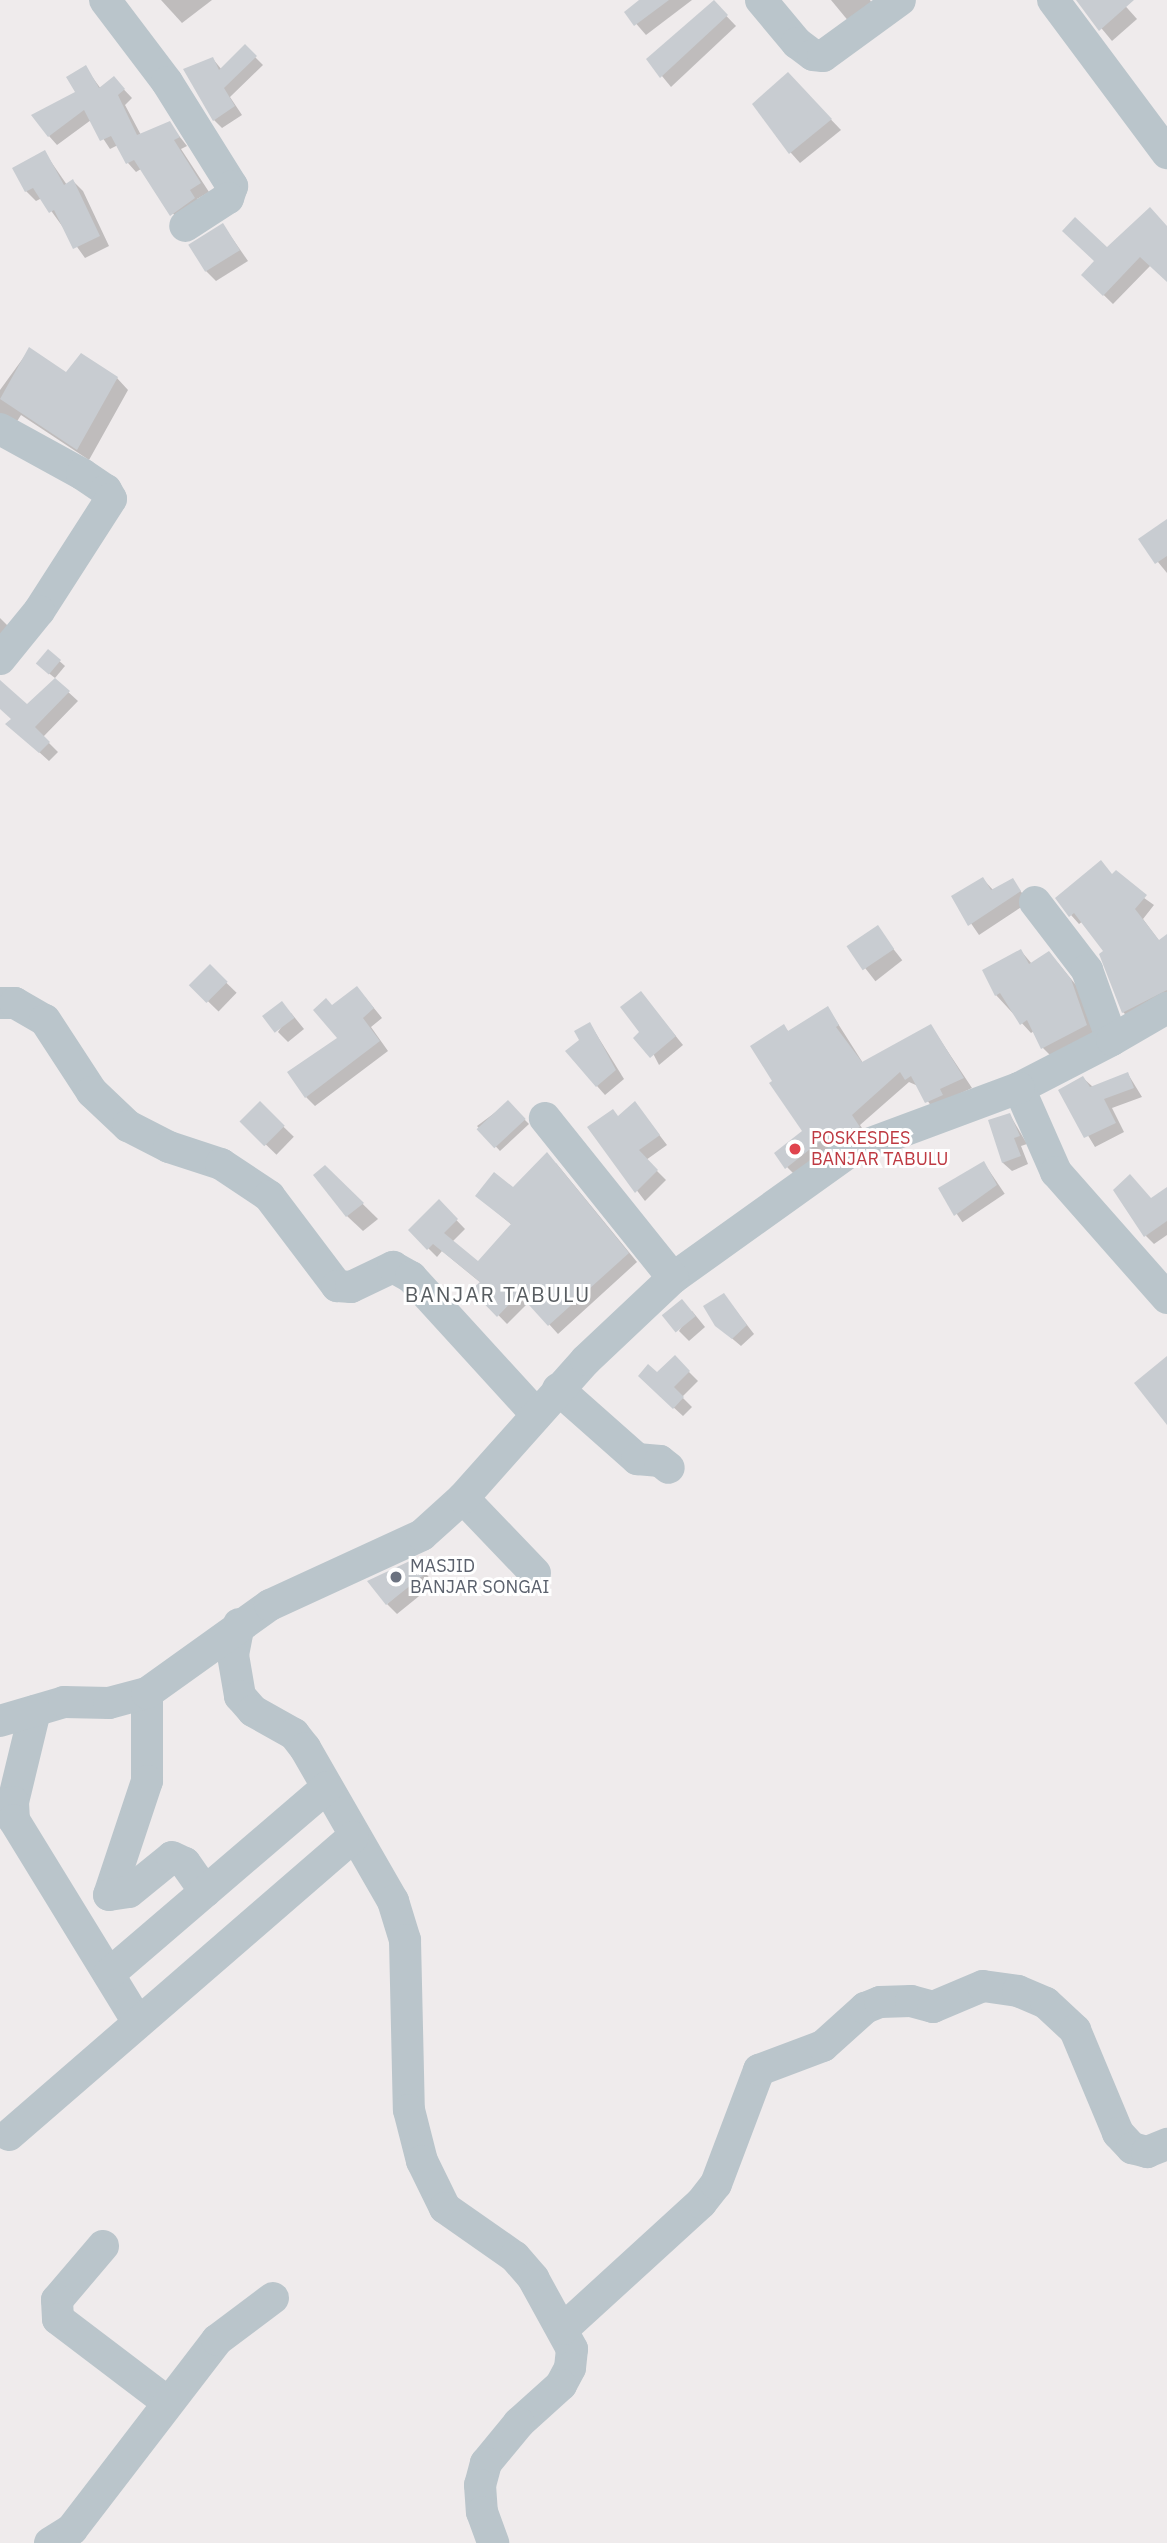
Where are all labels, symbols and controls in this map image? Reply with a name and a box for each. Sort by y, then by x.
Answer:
place label: POSKESDES BANJAR TABULU [811,1128,949,1170]
marker: POSKESDES BANJAR TABULU [785,1139,805,1159]
district label: BANJAR TABULU [406,1281,590,1307]
place label: MASJID BANJAR SONGAI [410,1556,549,1598]
marker: MASJID BANJAR SONGAI [388,1569,404,1585]

